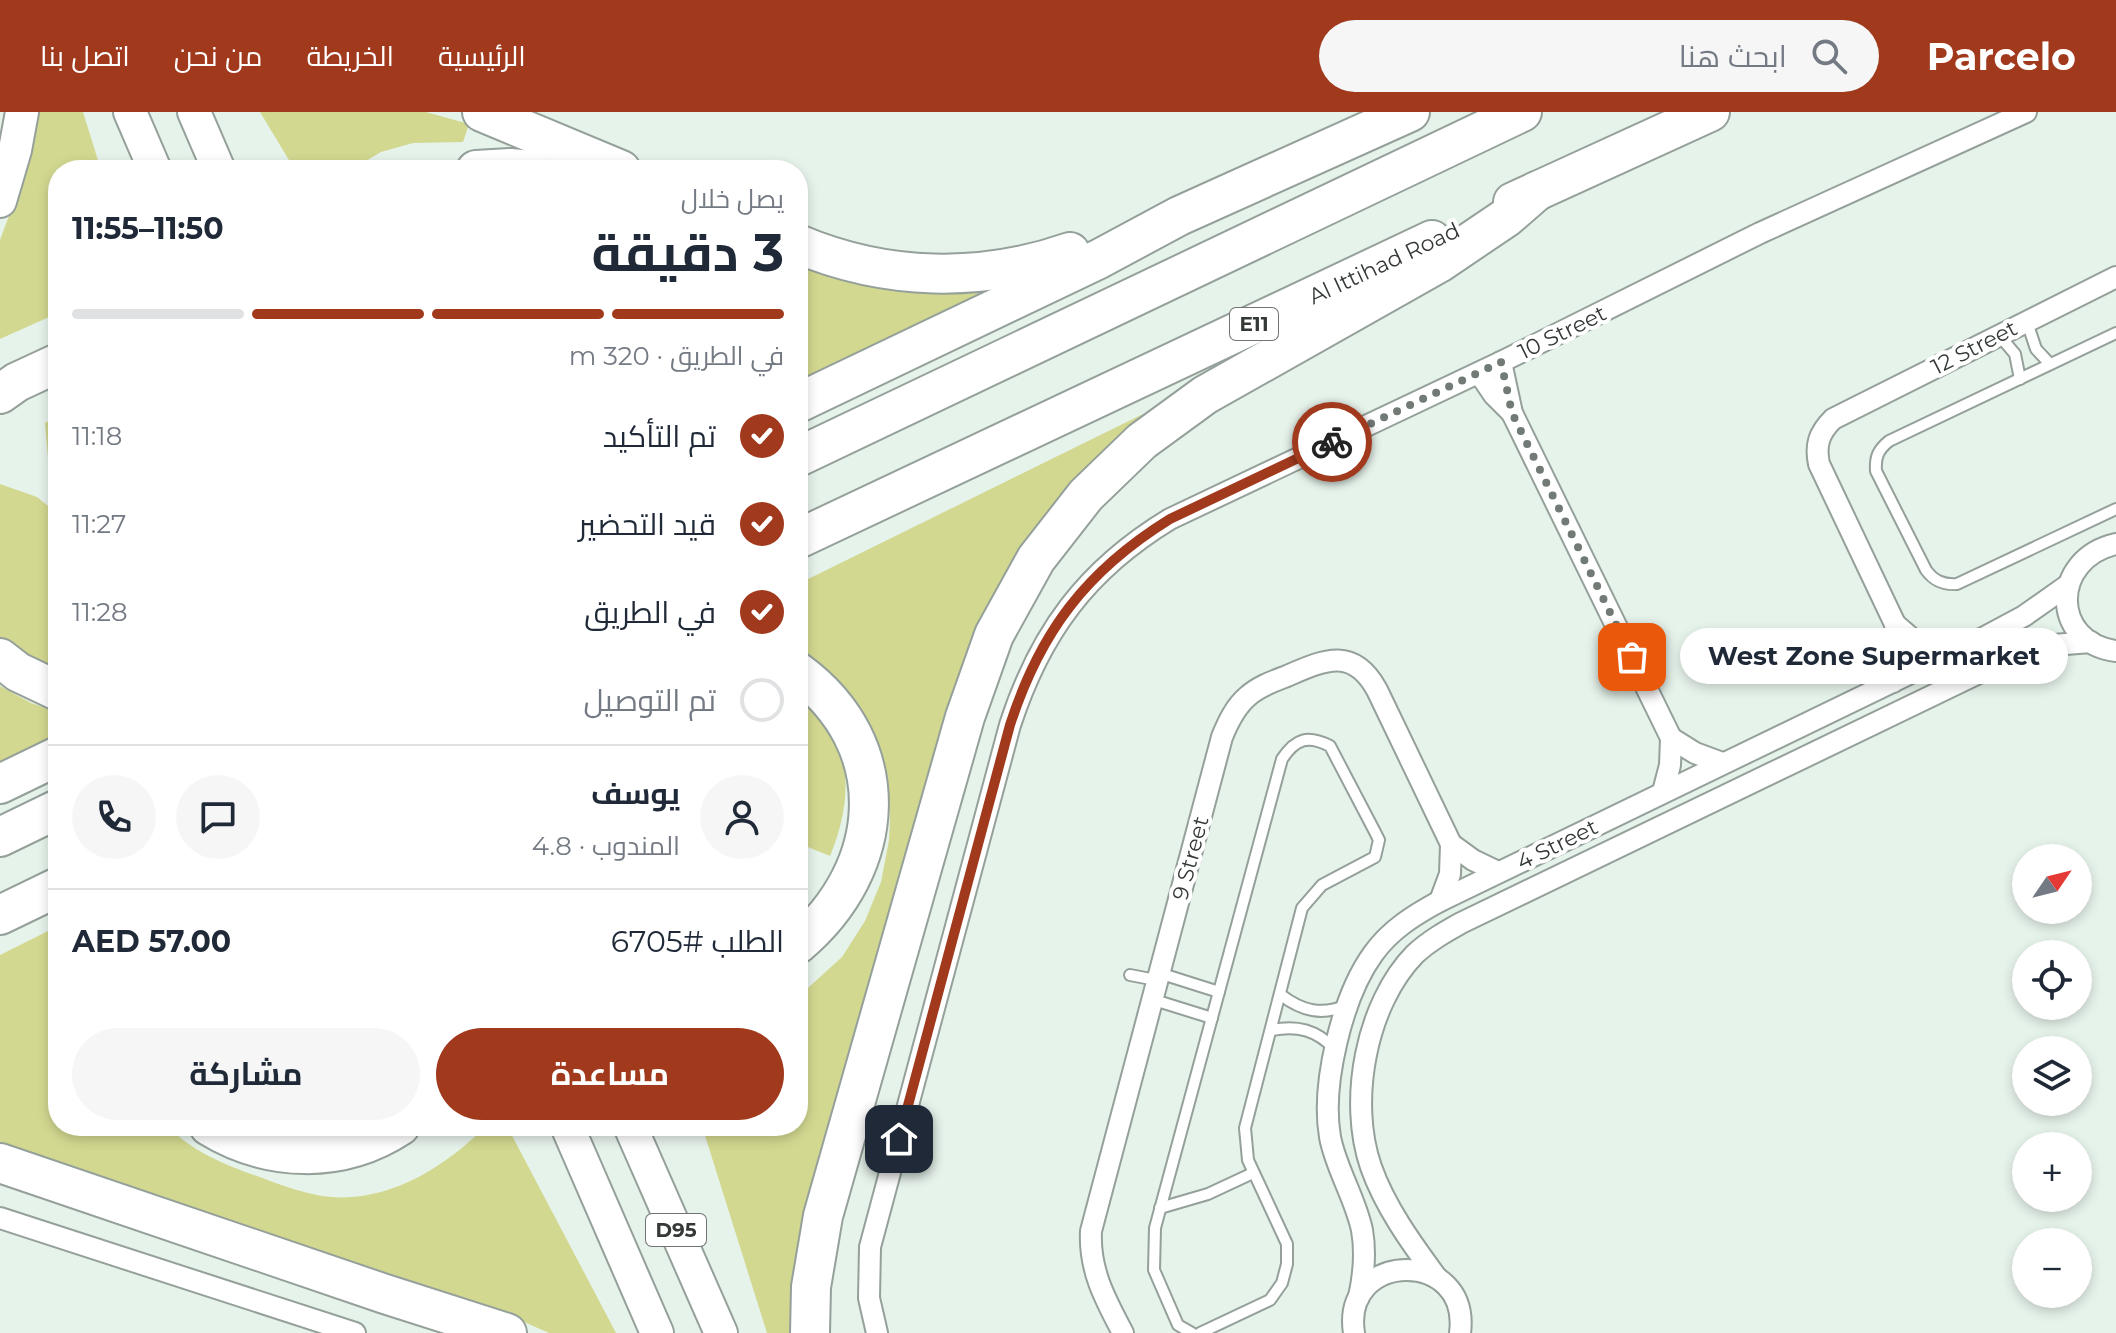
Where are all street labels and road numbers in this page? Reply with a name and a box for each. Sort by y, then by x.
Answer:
street label: Al Ittihad Road [1304,217,1464,310]
street label: 10 Street [1514,300,1611,365]
road number: E11 [1230,308,1278,340]
street label: 12 Street [1927,314,2022,381]
street label: 9 Street [1166,813,1215,903]
street label: 4 Street [1512,813,1602,876]
road number: D95 [646,1214,706,1246]

